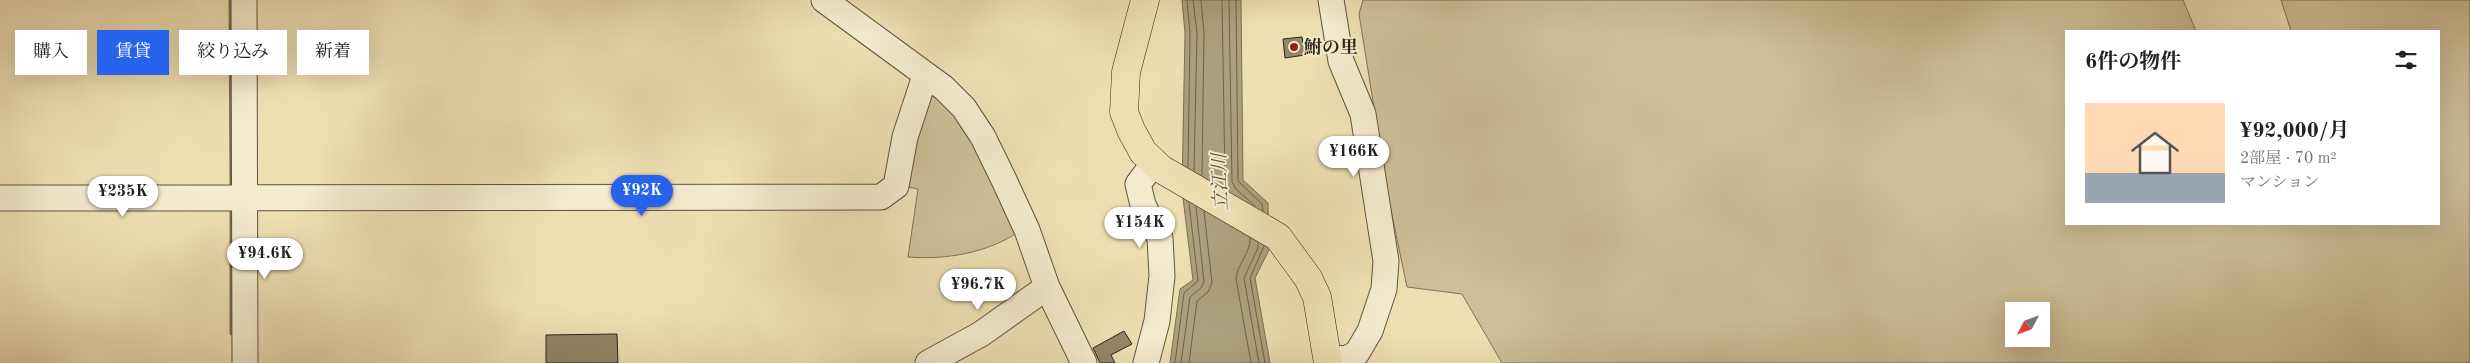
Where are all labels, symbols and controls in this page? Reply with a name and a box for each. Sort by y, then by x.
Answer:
chip: 購入 [15,30,87,75]
chip: 賃貸 [97,30,169,75]
chip: 絞り込み [179,30,287,75]
chip: 新着 [297,30,369,75]
place label: 鮒の里 [1304,37,1358,57]
marker: 鮒の里 [1288,41,1300,53]
icon: filters [2392,46,2420,74]
text: 6件の物件 [2085,52,2181,73]
text: ¥92,000/月 [2240,121,2349,142]
icon: home [2125,123,2185,183]
pin: ¥166K [1319,136,1389,178]
text: ¥166K [1329,144,1379,160]
water label: 立江川 [1209,151,1232,211]
text: 2部屋 · 70 m² [2240,151,2337,167]
pin: ¥92K [612,174,672,217]
text: マンション [2240,175,2319,191]
pin: ¥235K [88,176,158,218]
text: ¥92K [622,183,662,199]
text: ¥235K [98,184,148,200]
pin: ¥154K [1105,206,1175,249]
text: ¥154K [1115,215,1165,231]
pin: ¥94.6K [224,238,306,280]
text: ¥94.6K [238,246,292,262]
pin: ¥96.7K [937,268,1019,311]
text: ¥96.7K [951,277,1005,293]
north arrow [2005,302,2050,348]
map controls [2005,302,2050,347]

